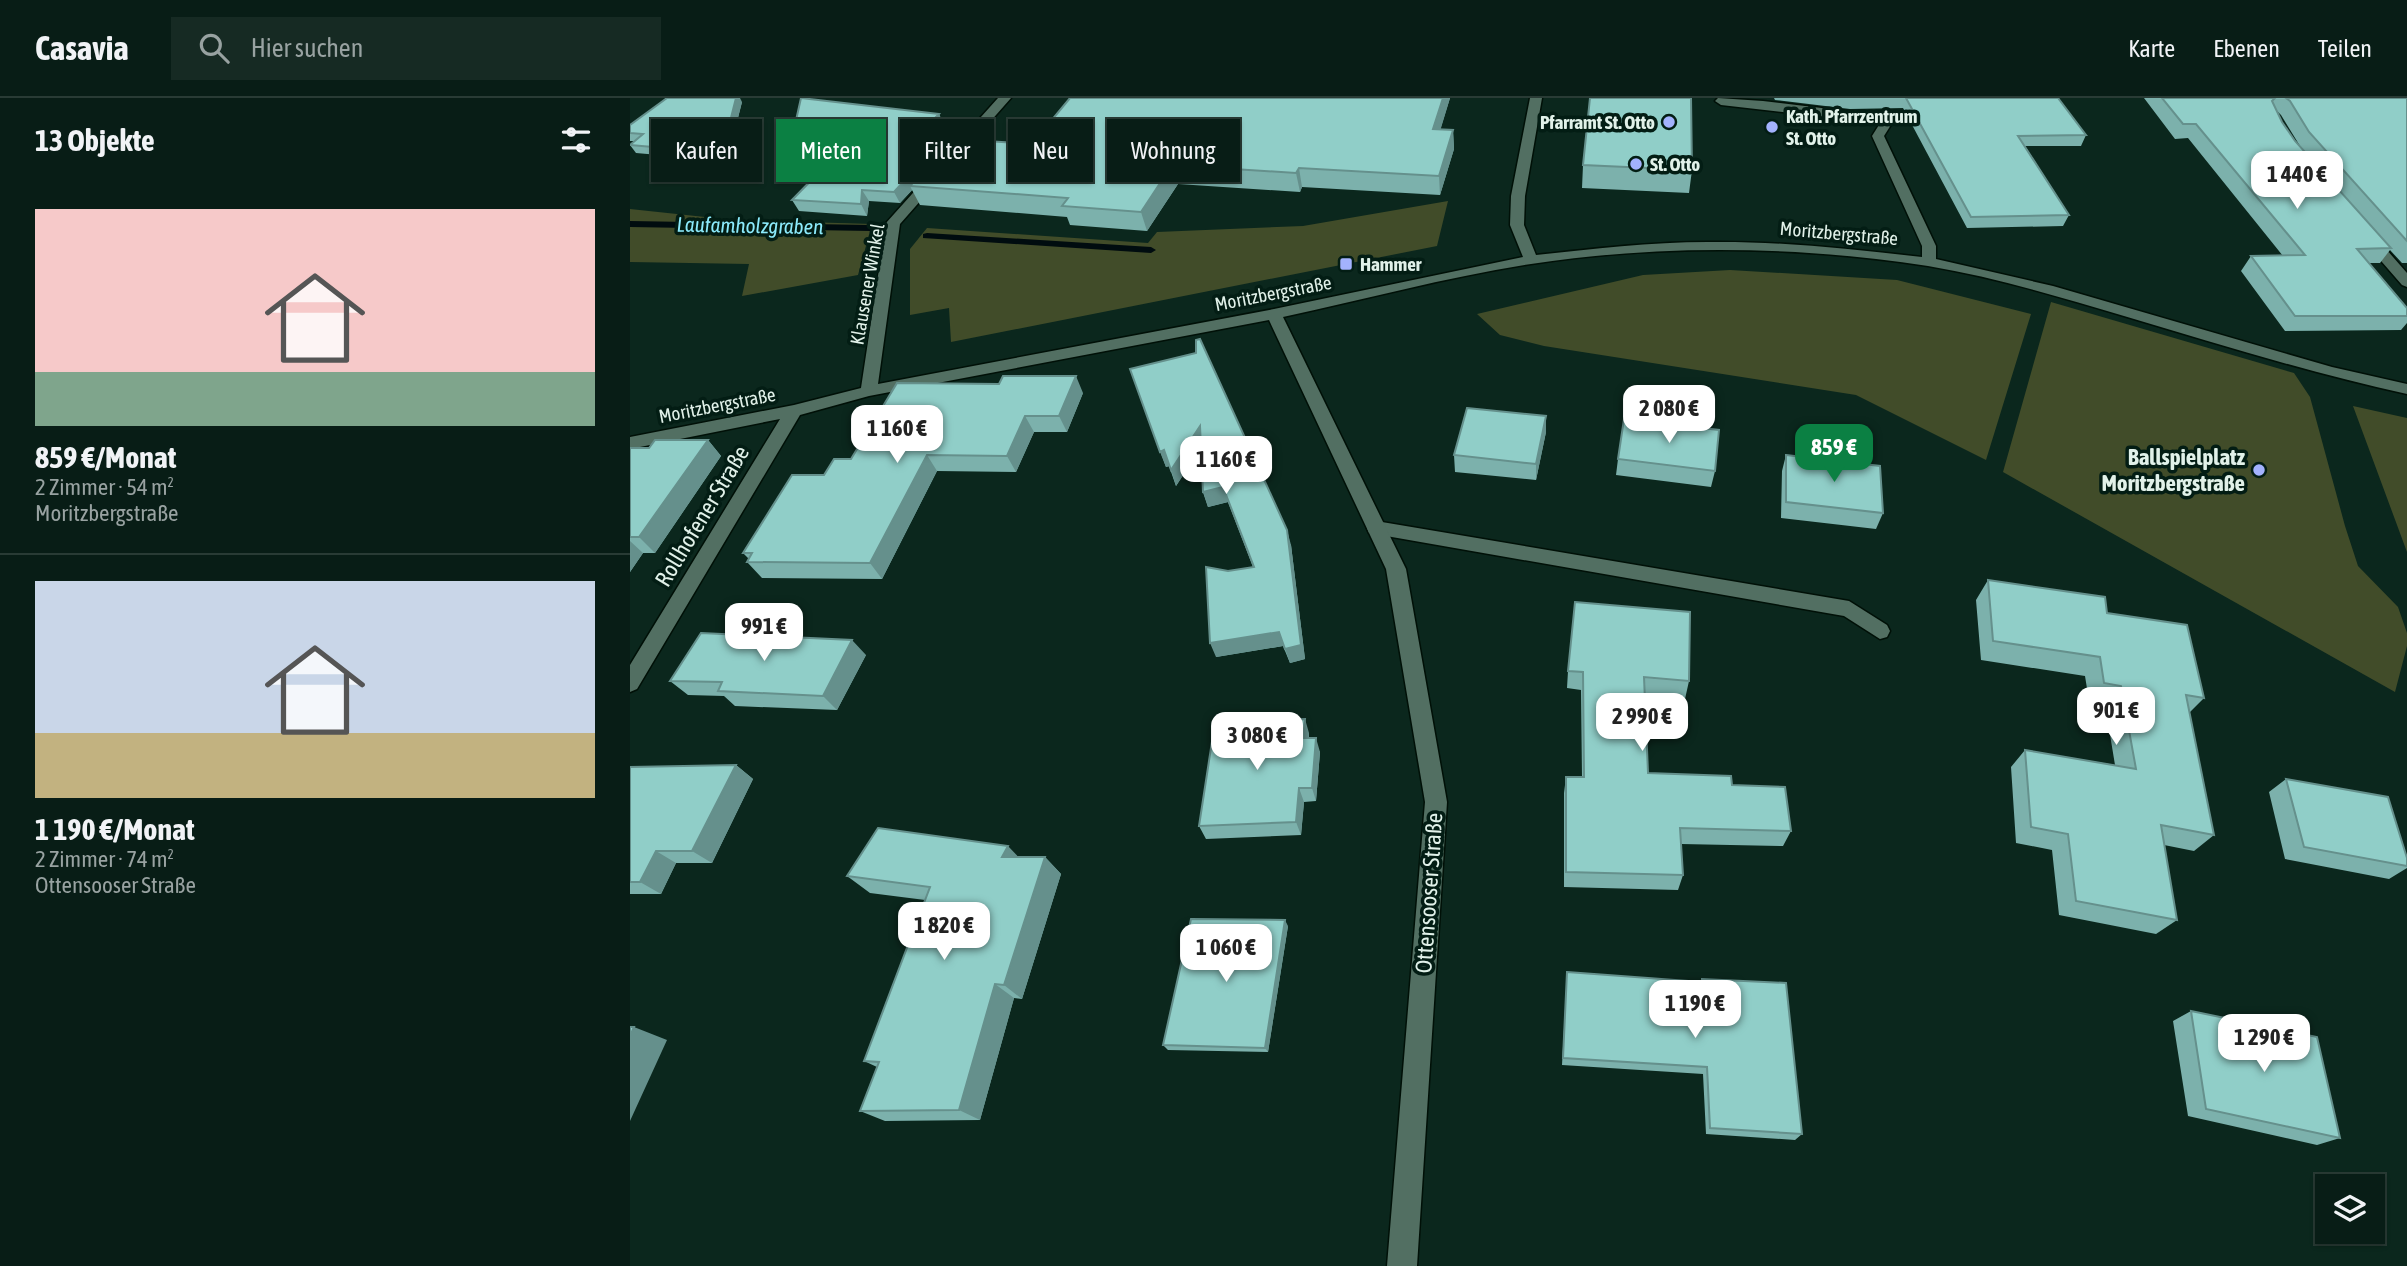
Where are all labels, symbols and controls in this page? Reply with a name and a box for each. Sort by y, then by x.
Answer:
search box [171,17,661,80]
text: Casavia [35,29,129,67]
icon: search [195,29,233,67]
text: Hier suchen [251,33,363,63]
text: Karte [2128,35,2175,62]
text: Ebenen [2213,35,2280,62]
text: Teilen [2318,35,2372,62]
place label: Kath. Pfarrzentrum St. Otto [1786,105,1917,149]
place label: Pfarramt St. Otto [1540,111,1655,133]
marker: Pfarramt St. Otto [1661,114,1677,130]
chip: Kaufen [651,119,762,182]
chip: Mieten [776,119,886,182]
chip: Filter [900,119,994,182]
chip: Neu [1008,119,1093,182]
chip: Wohnung [1107,119,1240,182]
marker: Kath. Pfarrzentrum St. Otto [1764,119,1780,135]
icon: filters [557,121,595,159]
text: 13 Objekte [35,123,155,157]
pin: 1 440 € [2232,152,2362,211]
place label: St. Otto [1650,153,1700,175]
marker: St. Otto [1628,156,1644,172]
text: 1 440 € [2267,161,2327,187]
water label: Laufamholzgraben [677,212,824,238]
street label: Moritzbergstraße [1779,217,1899,249]
street label: Klausener Winkel [846,222,888,346]
place label: Hammer [1360,253,1422,275]
icon: home [252,255,378,381]
marker: Hammer [1338,256,1354,272]
street label: Moritzbergstraße [1213,271,1333,315]
street label: Moritzbergstraße [657,383,777,427]
pin: 2 080 € [1604,386,1734,445]
text: 2 080 € [1639,395,1699,421]
pin: 1 160 € [832,406,962,465]
text: 1 160 € [867,415,927,441]
pin: 859 € [1785,424,1883,484]
text: 859 € [1811,434,1857,460]
pin: 1 160 € [1161,436,1291,496]
text: 859 €/Monat [35,440,176,474]
street label: Rollhofener Straße [650,441,754,591]
place label: Ballspielplatz Moritzbergstraße [2101,444,2246,496]
text: 1 160 € [1196,446,1256,472]
marker: Ballspielplatz Moritzbergstraße [2251,462,2267,478]
text: 2 Zimmer · 54 m² [35,474,174,500]
text: Moritzbergstraße [35,500,179,526]
pin: 991 € [715,603,813,663]
text: 991 € [741,613,787,639]
icon: home [252,627,378,753]
pin: 901 € [2067,688,2165,747]
pin: 2 990 € [1577,694,1707,753]
text: 901 € [2093,697,2139,723]
text: 2 990 € [1612,703,1672,729]
pin: 3 080 € [1192,712,1322,772]
text: 3 080 € [1227,722,1287,748]
text: 1 190 €/Monat [35,812,195,846]
street label: Ottensooser Straße [1410,812,1448,974]
text: 2 Zimmer · 74 m² [35,846,174,872]
text: Ottensooser Straße [35,872,196,898]
pin: 1 820 € [879,902,1009,962]
text: 1 820 € [914,912,974,938]
pin: 1 060 € [1161,924,1291,984]
text: 1 060 € [1196,934,1256,960]
pin: 1 190 € [1630,981,1760,1040]
text: 1 190 € [1665,990,1725,1016]
pin: 1 290 € [2199,1014,2329,1074]
text: 1 290 € [2234,1024,2294,1050]
map controls [2315,1174,2385,1244]
button: layers [2315,1174,2385,1244]

